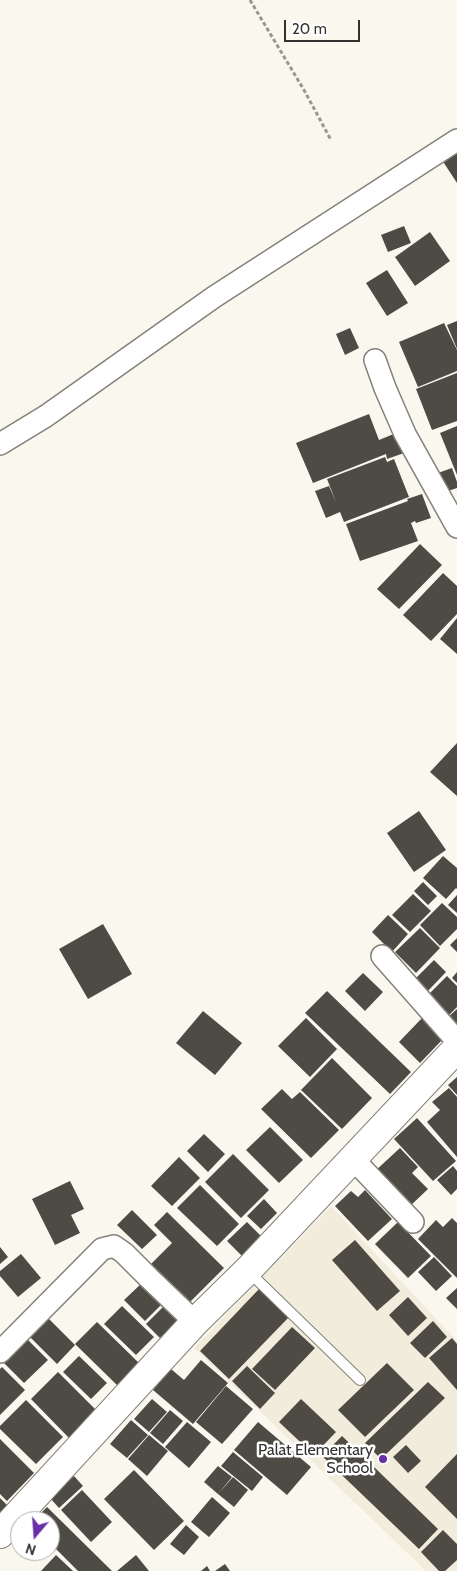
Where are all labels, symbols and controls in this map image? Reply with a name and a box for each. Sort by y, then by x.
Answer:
scale bar [287,10,363,42]
text: 20 m [292,20,327,38]
place label: Palat Elementary School [258,1440,373,1478]
marker: Palat Elementary School [377,1453,389,1465]
north arrow [10,1511,60,1561]
text: N [23,1539,38,1559]

